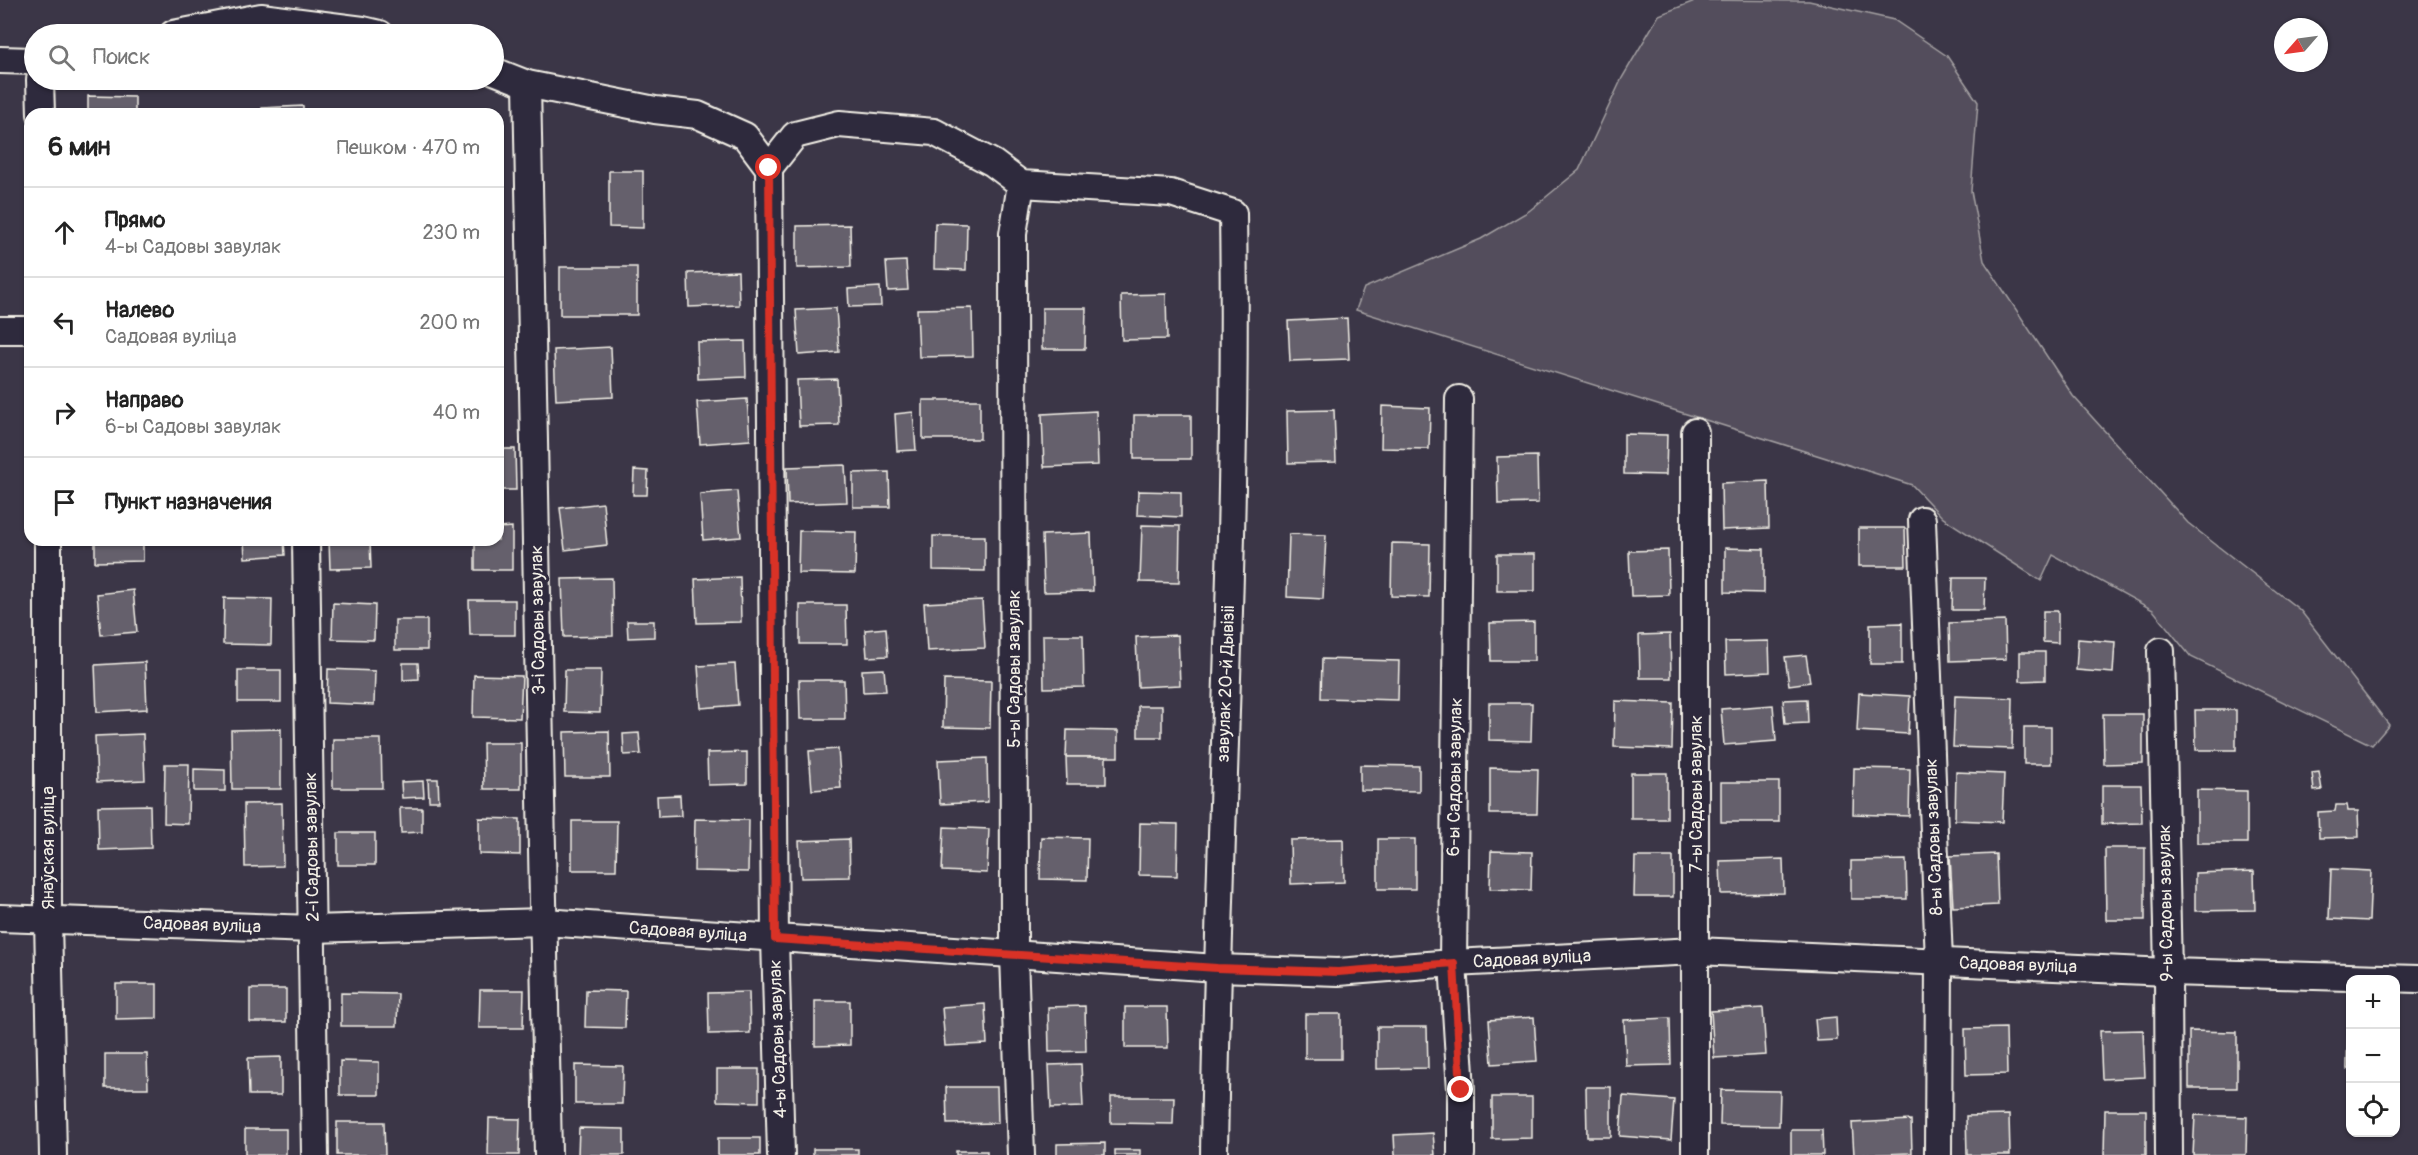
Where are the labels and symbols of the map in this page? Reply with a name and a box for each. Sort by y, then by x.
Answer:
north arrow [2274,18,2328,72]
route start [755,154,781,180]
street label: 3-і Садовы завулак [525,545,551,695]
street label: 5-ы Садовы завулак [1003,590,1026,748]
street label: завулак 20-й Дывізіі [1212,605,1240,763]
street label: 6-ы Садовы завулак [1442,697,1468,857]
street label: 7-ы Садовы завулак [1685,715,1708,873]
street label: 8-ы Садовы завулак [1920,758,1948,916]
street label: 2-і Садовы завулак [299,772,325,922]
street label: Янаўская вуліца [37,786,60,910]
street label: 9-ы Садовы завулак [2153,824,2179,982]
street label: Садовая вуліца [142,911,262,939]
street label: Садовая вуліца [628,916,748,948]
street label: Садовая вуліца [1472,944,1592,974]
street label: Садовая вуліца [1958,951,2078,979]
street label: 4-ы Садовы завулак [764,959,792,1119]
route end [1447,1076,1473,1102]

